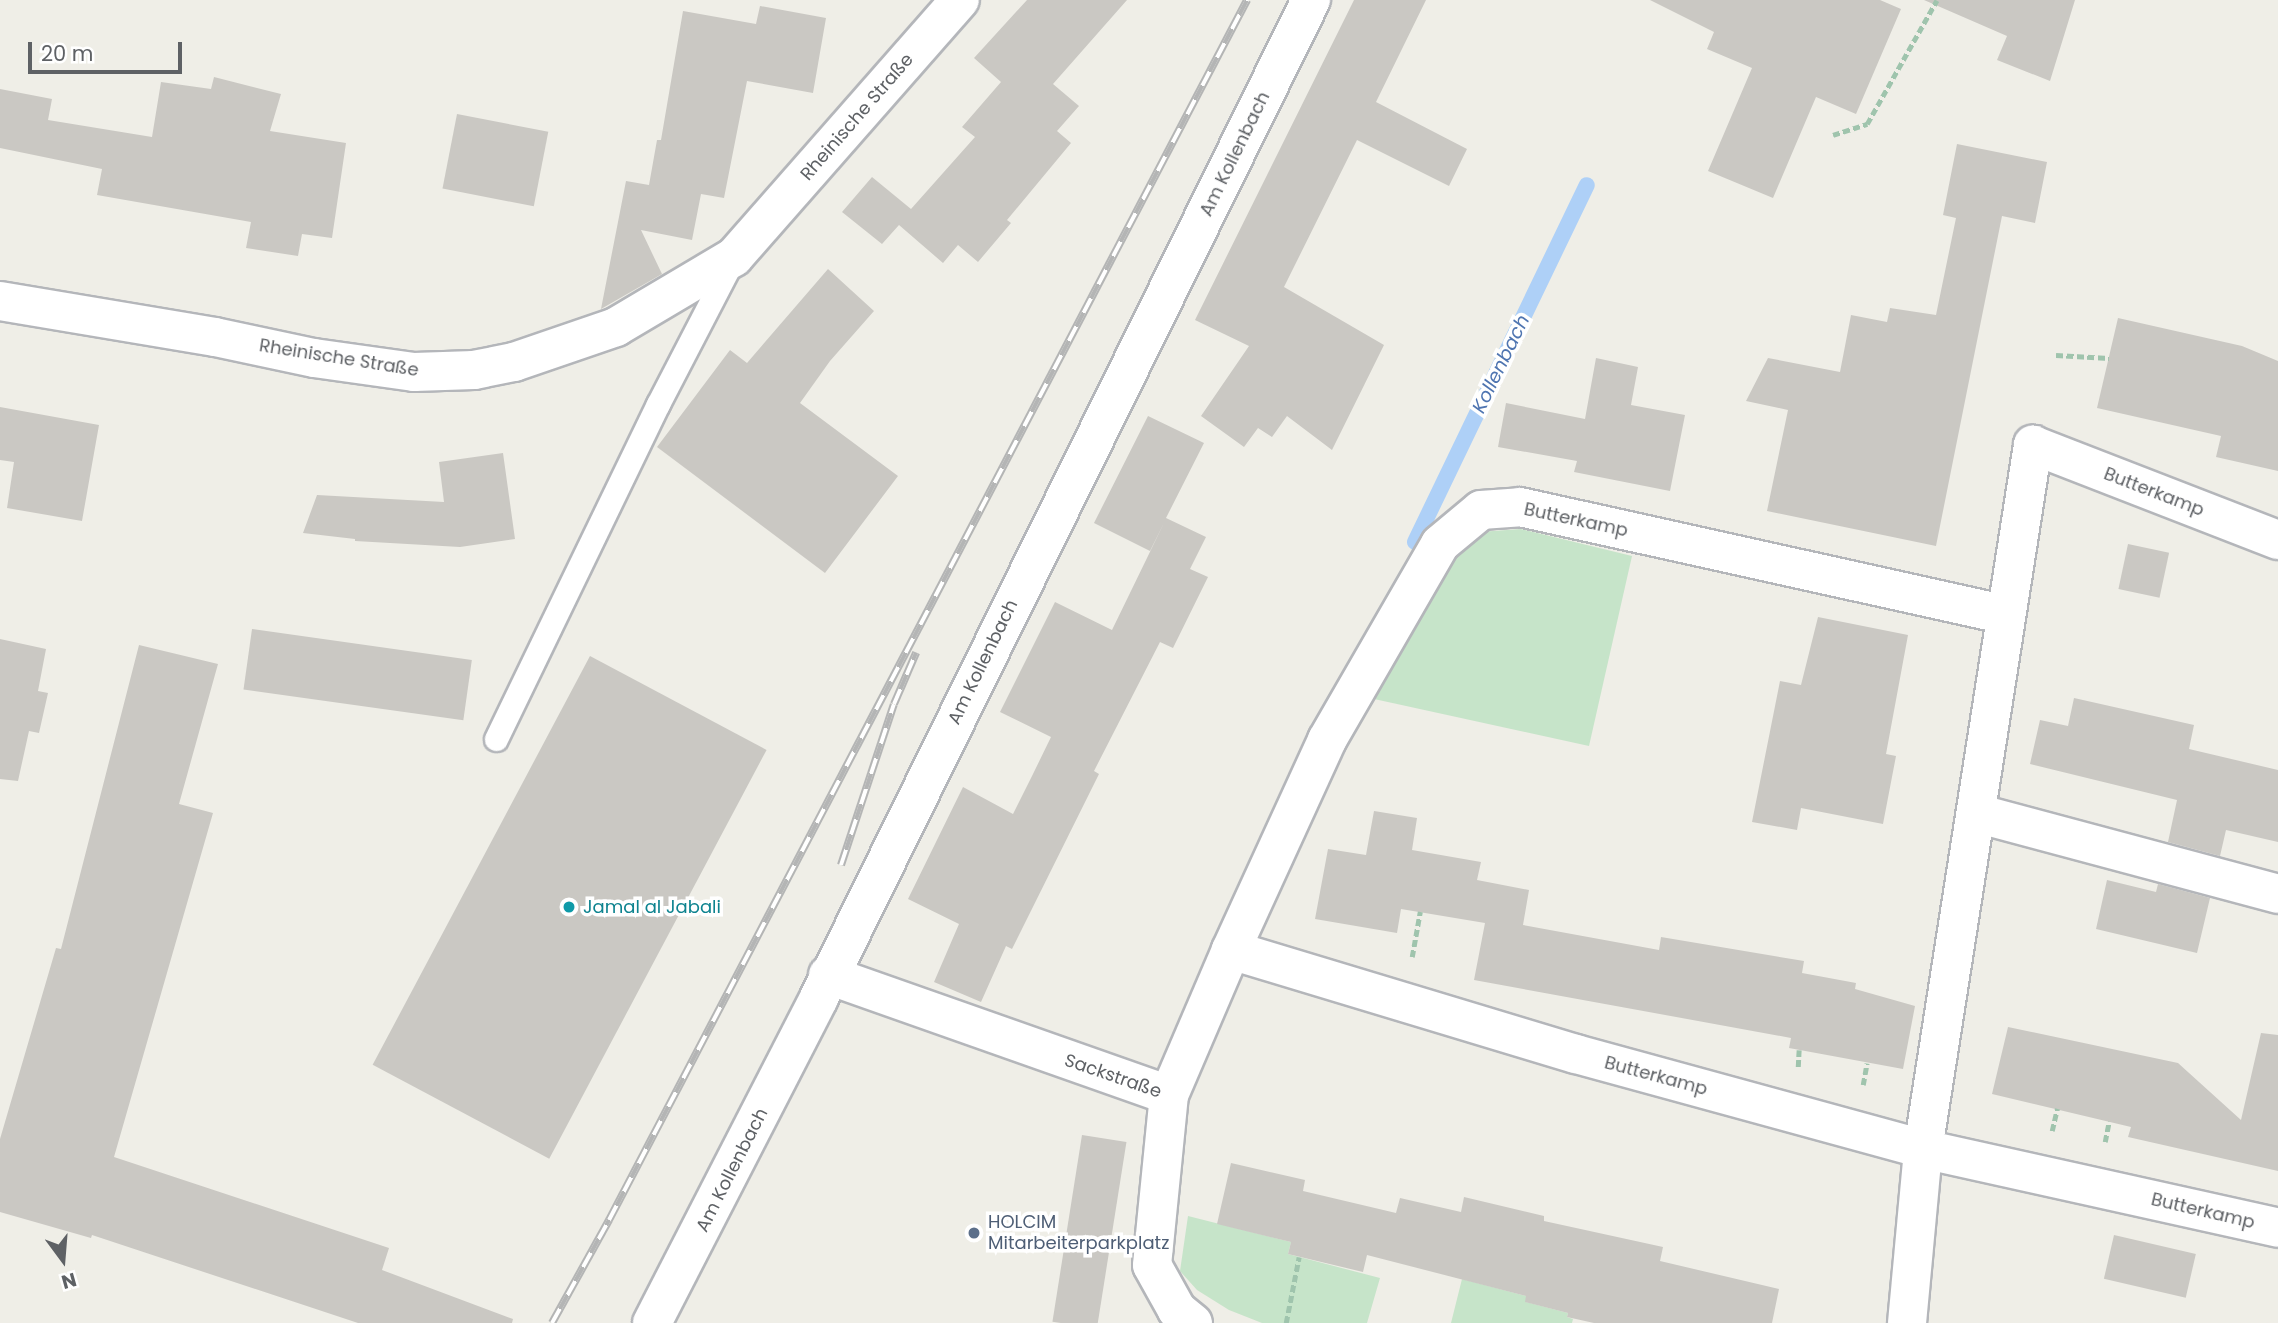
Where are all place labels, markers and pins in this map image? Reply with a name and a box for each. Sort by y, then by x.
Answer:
place label: Jamal al Jabali [583,896,721,918]
marker: Jamal al Jabali [561,899,577,915]
place label: HOLCIM Mitarbeiterparkplatz [988,1212,1169,1254]
marker: HOLCIM Mitarbeiterparkplatz [966,1225,982,1241]

